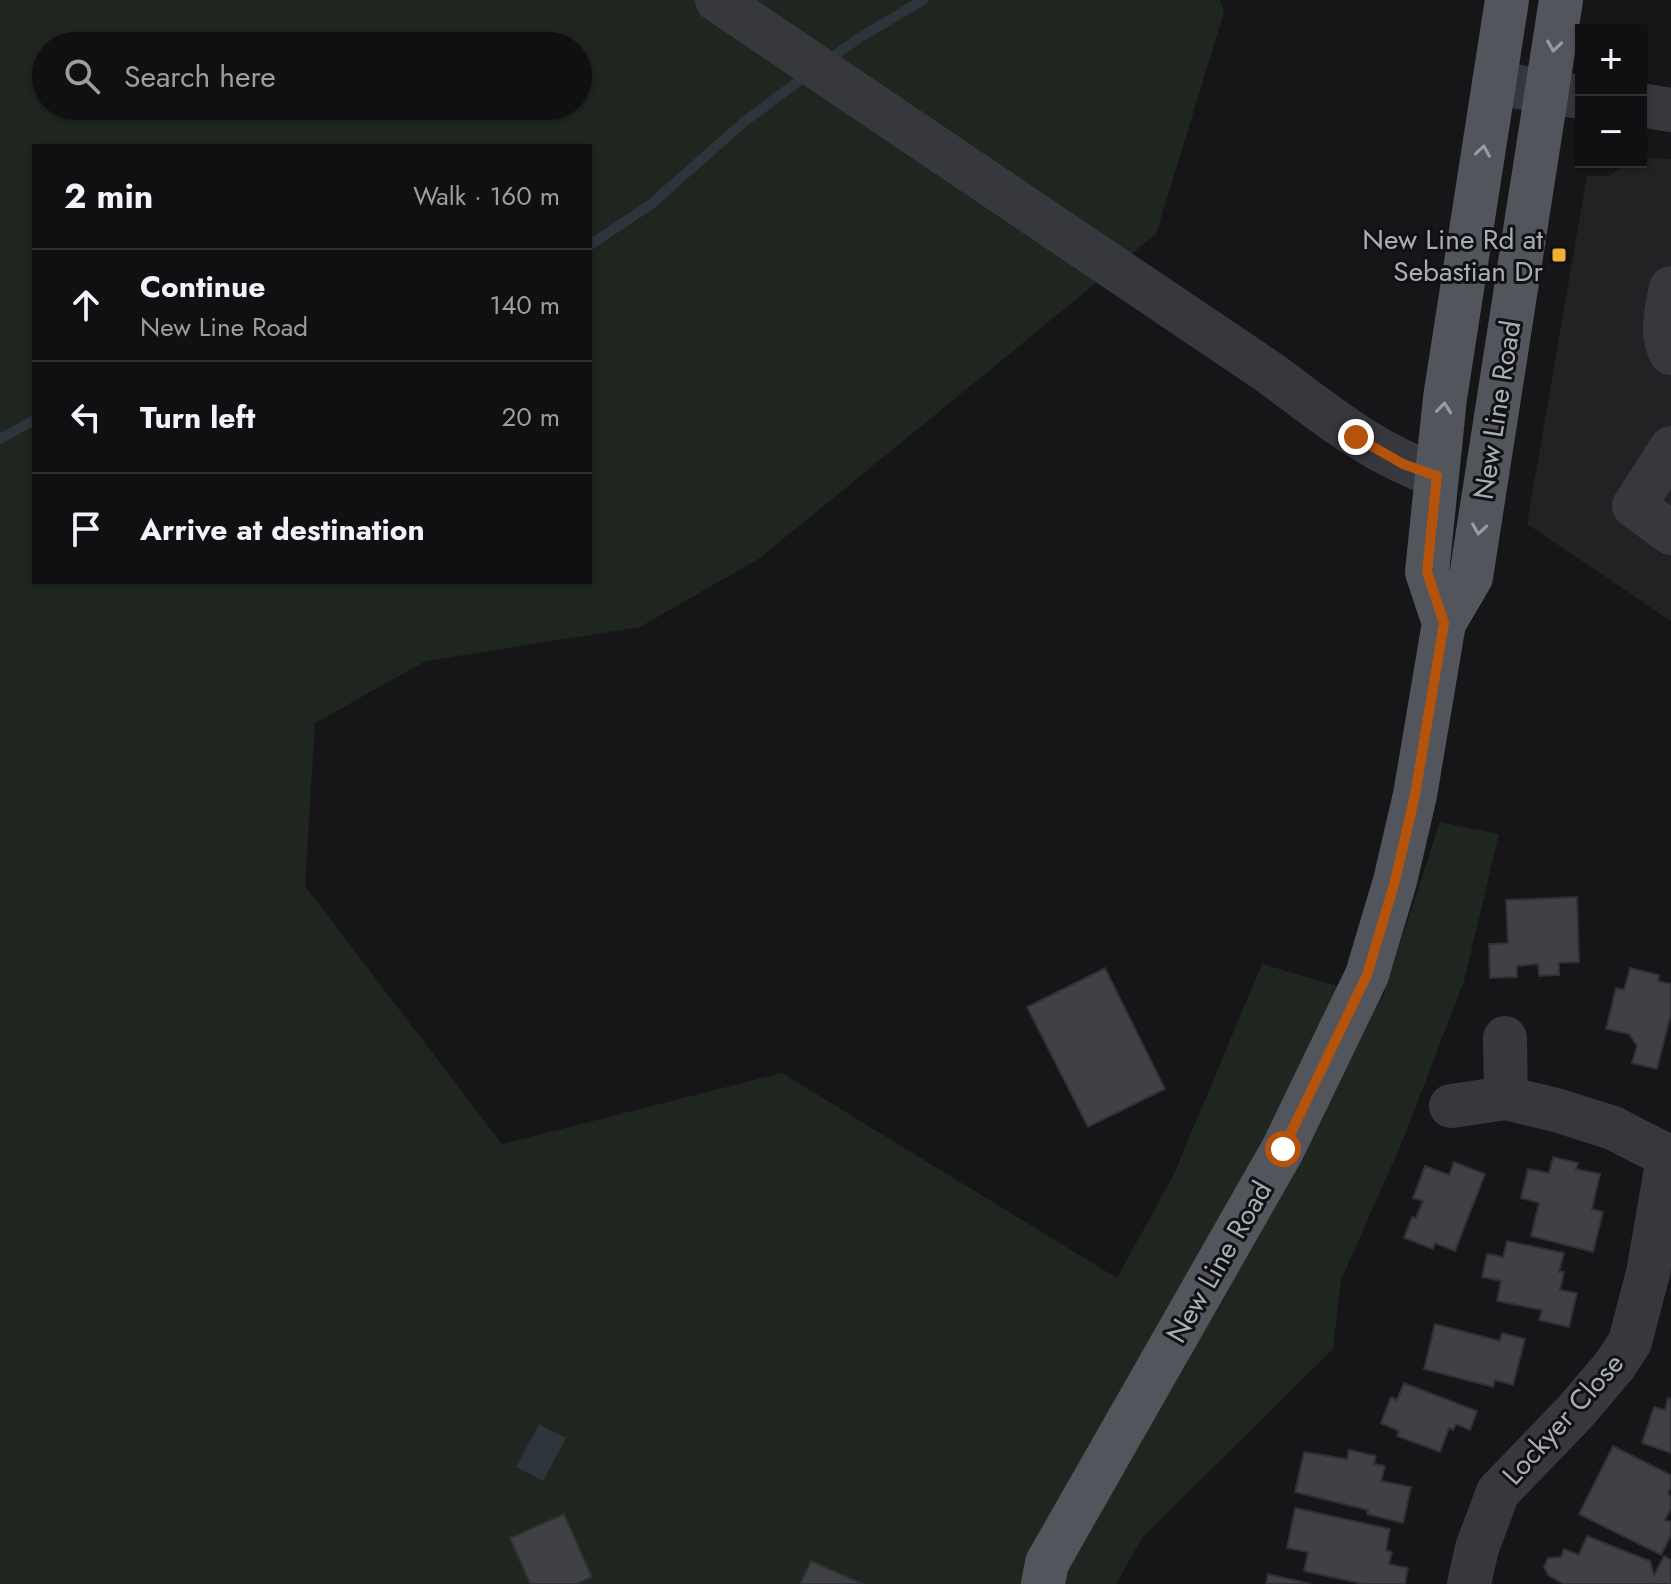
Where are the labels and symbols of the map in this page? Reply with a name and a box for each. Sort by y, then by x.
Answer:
one-way arrow [1546,39,1563,53]
one-way arrow [1474,144,1491,158]
place label: New Line Rd at Sebastian Dr [1362,219,1543,292]
marker: New Line Rd at Sebastian Dr [1550,246,1568,264]
street label: New Line Road [1463,317,1531,503]
one-way arrow [1436,401,1453,414]
route end [1338,419,1374,455]
one-way arrow [1471,522,1488,536]
route start [1265,1131,1301,1167]
street label: New Line Road [1156,1173,1282,1351]
street label: Lockyer Close [1493,1344,1633,1494]

